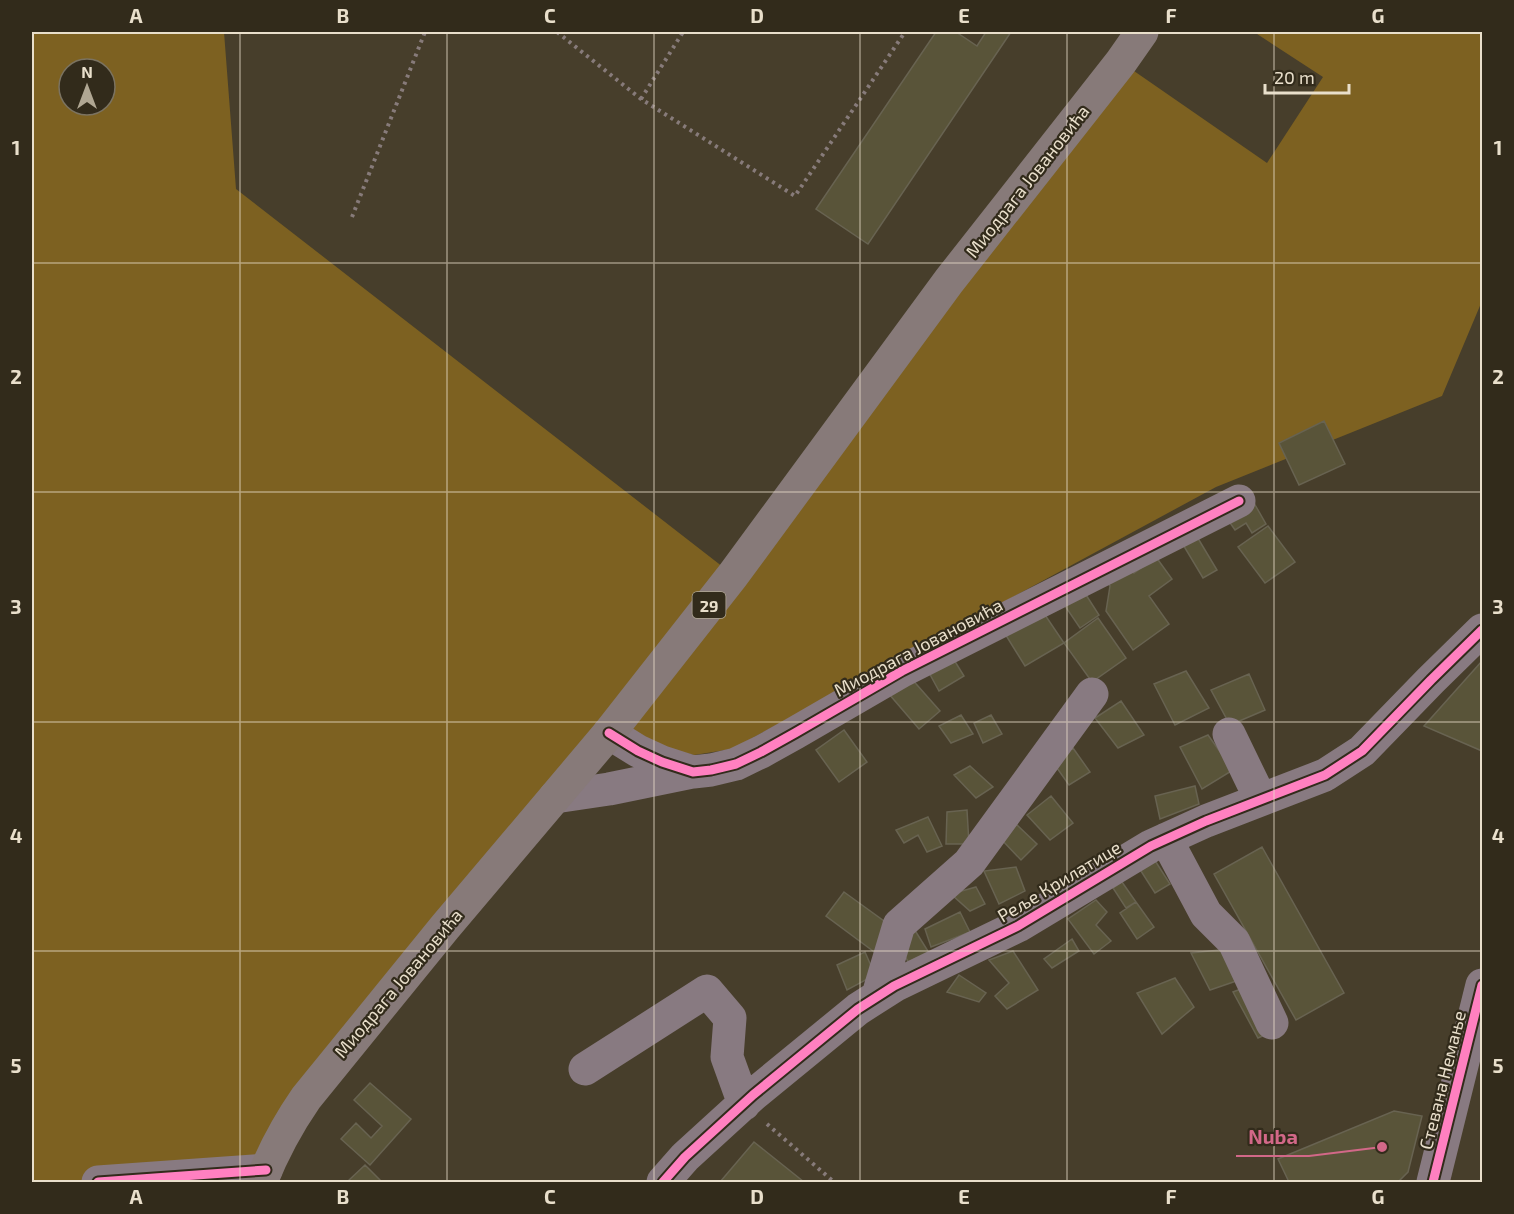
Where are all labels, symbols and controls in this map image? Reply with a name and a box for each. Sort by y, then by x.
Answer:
text: A [129,3,143,27]
text: B [337,3,349,27]
text: C [544,3,556,27]
text: D [750,3,764,27]
text: E [958,3,970,27]
text: F [1165,3,1177,27]
text: G [1372,3,1384,27]
north arrow [57,57,117,117]
scale bar [1265,57,1349,95]
text: N [81,62,93,81]
text: 20 m [1274,66,1315,88]
street label: Миодрага Јовановића [961,100,1093,262]
text: 1 [12,135,20,159]
text: 1 [1494,135,1502,159]
text: 2 [10,364,22,388]
text: 2 [1492,364,1504,388]
road number: 29 [692,592,726,618]
street label: Миодрага Јовановића [830,593,1006,701]
text: 3 [10,594,22,618]
text: 3 [1492,594,1504,618]
text: 4 [10,823,23,847]
text: 4 [1492,823,1505,847]
street label: Реље Крилатице [993,835,1125,927]
street label: Миодрага Јовановића [329,904,467,1062]
street label: Стевана Немање [1414,1008,1470,1152]
text: 5 [10,1053,22,1077]
text: 5 [1492,1053,1504,1077]
callout: Nuba [1236,1118,1309,1156]
text: Nuba [1248,1124,1298,1148]
text: A [129,1184,143,1208]
text: B [337,1184,349,1208]
text: C [544,1184,556,1208]
text: D [750,1184,764,1208]
text: E [958,1184,970,1208]
text: F [1165,1184,1177,1208]
text: G [1372,1184,1384,1208]

